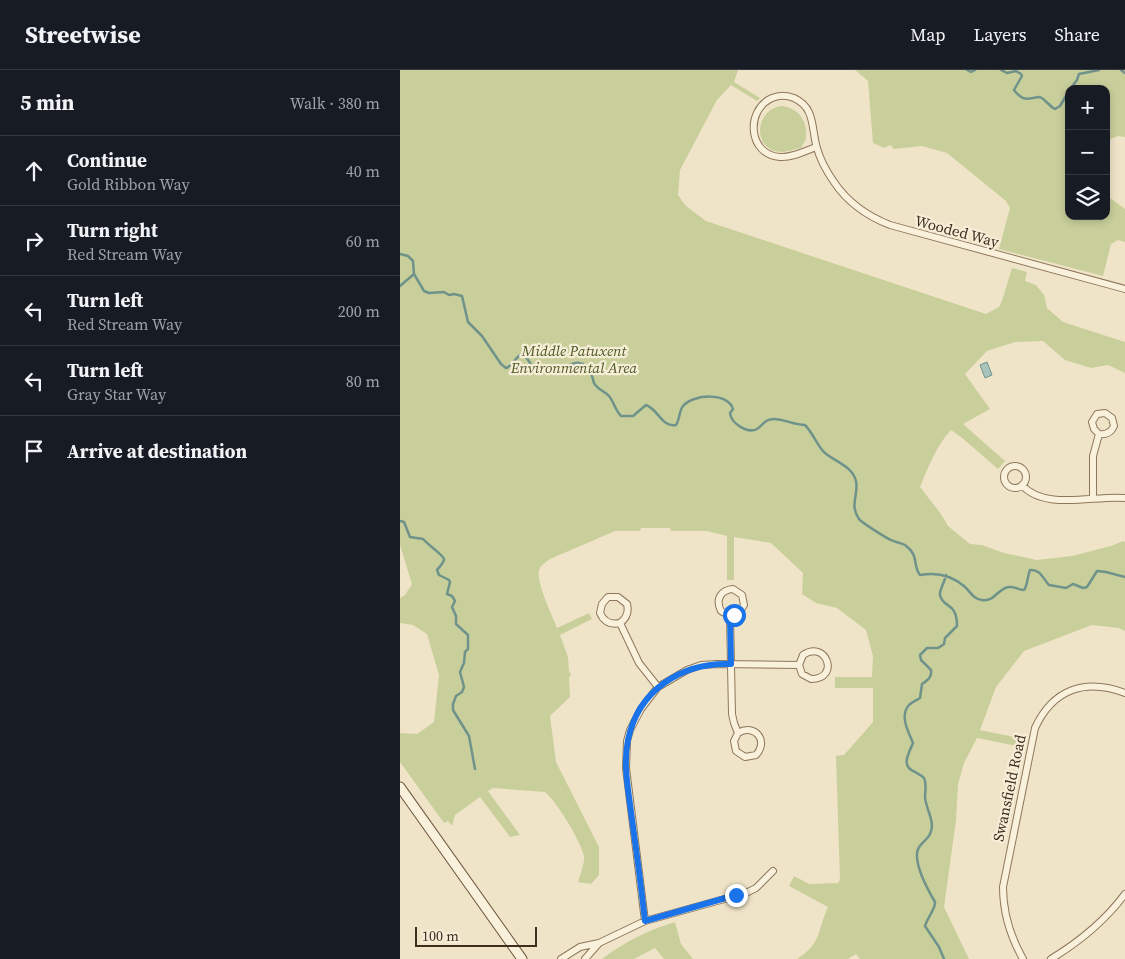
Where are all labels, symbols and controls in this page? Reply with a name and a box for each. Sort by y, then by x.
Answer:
text: Streetwise [25,18,141,51]
text: Map [910,22,945,47]
text: Layers [973,22,1026,47]
text: Share [1054,22,1100,47]
map controls [1065,85,1110,220]
button: + [1065,85,1110,130]
text: 5 min [20,88,75,117]
text: Walk · 380 m [290,92,380,114]
button: − [1065,130,1110,175]
text: Continue [67,147,147,173]
icon: ahead [20,157,48,185]
text: 40 m [346,160,380,182]
text: Gold Ribbon Way [67,173,190,195]
button: layers [1065,175,1110,220]
street label: Wooded Way [913,210,1002,252]
text: Turn right [67,217,158,243]
icon: right [20,227,48,255]
text: 60 m [346,230,380,252]
text: Red Stream Way [67,243,182,265]
text: Turn left [67,287,143,313]
icon: left [20,297,48,325]
text: 200 m [338,300,380,322]
text: Red Stream Way [67,313,182,335]
park label: Middle Patuxent Environmental Area [510,340,637,378]
text: Turn left [67,357,143,383]
icon: left [20,367,48,395]
text: 80 m [346,370,380,392]
text: Gray Star Way [67,383,166,405]
icon: arrive [20,437,48,465]
text: Arrive at destination [67,438,247,464]
route start [723,604,746,627]
street label: Swansfield Road [987,732,1031,843]
route end [725,884,748,907]
scale bar [415,924,538,947]
text: 100 m [422,926,459,946]

